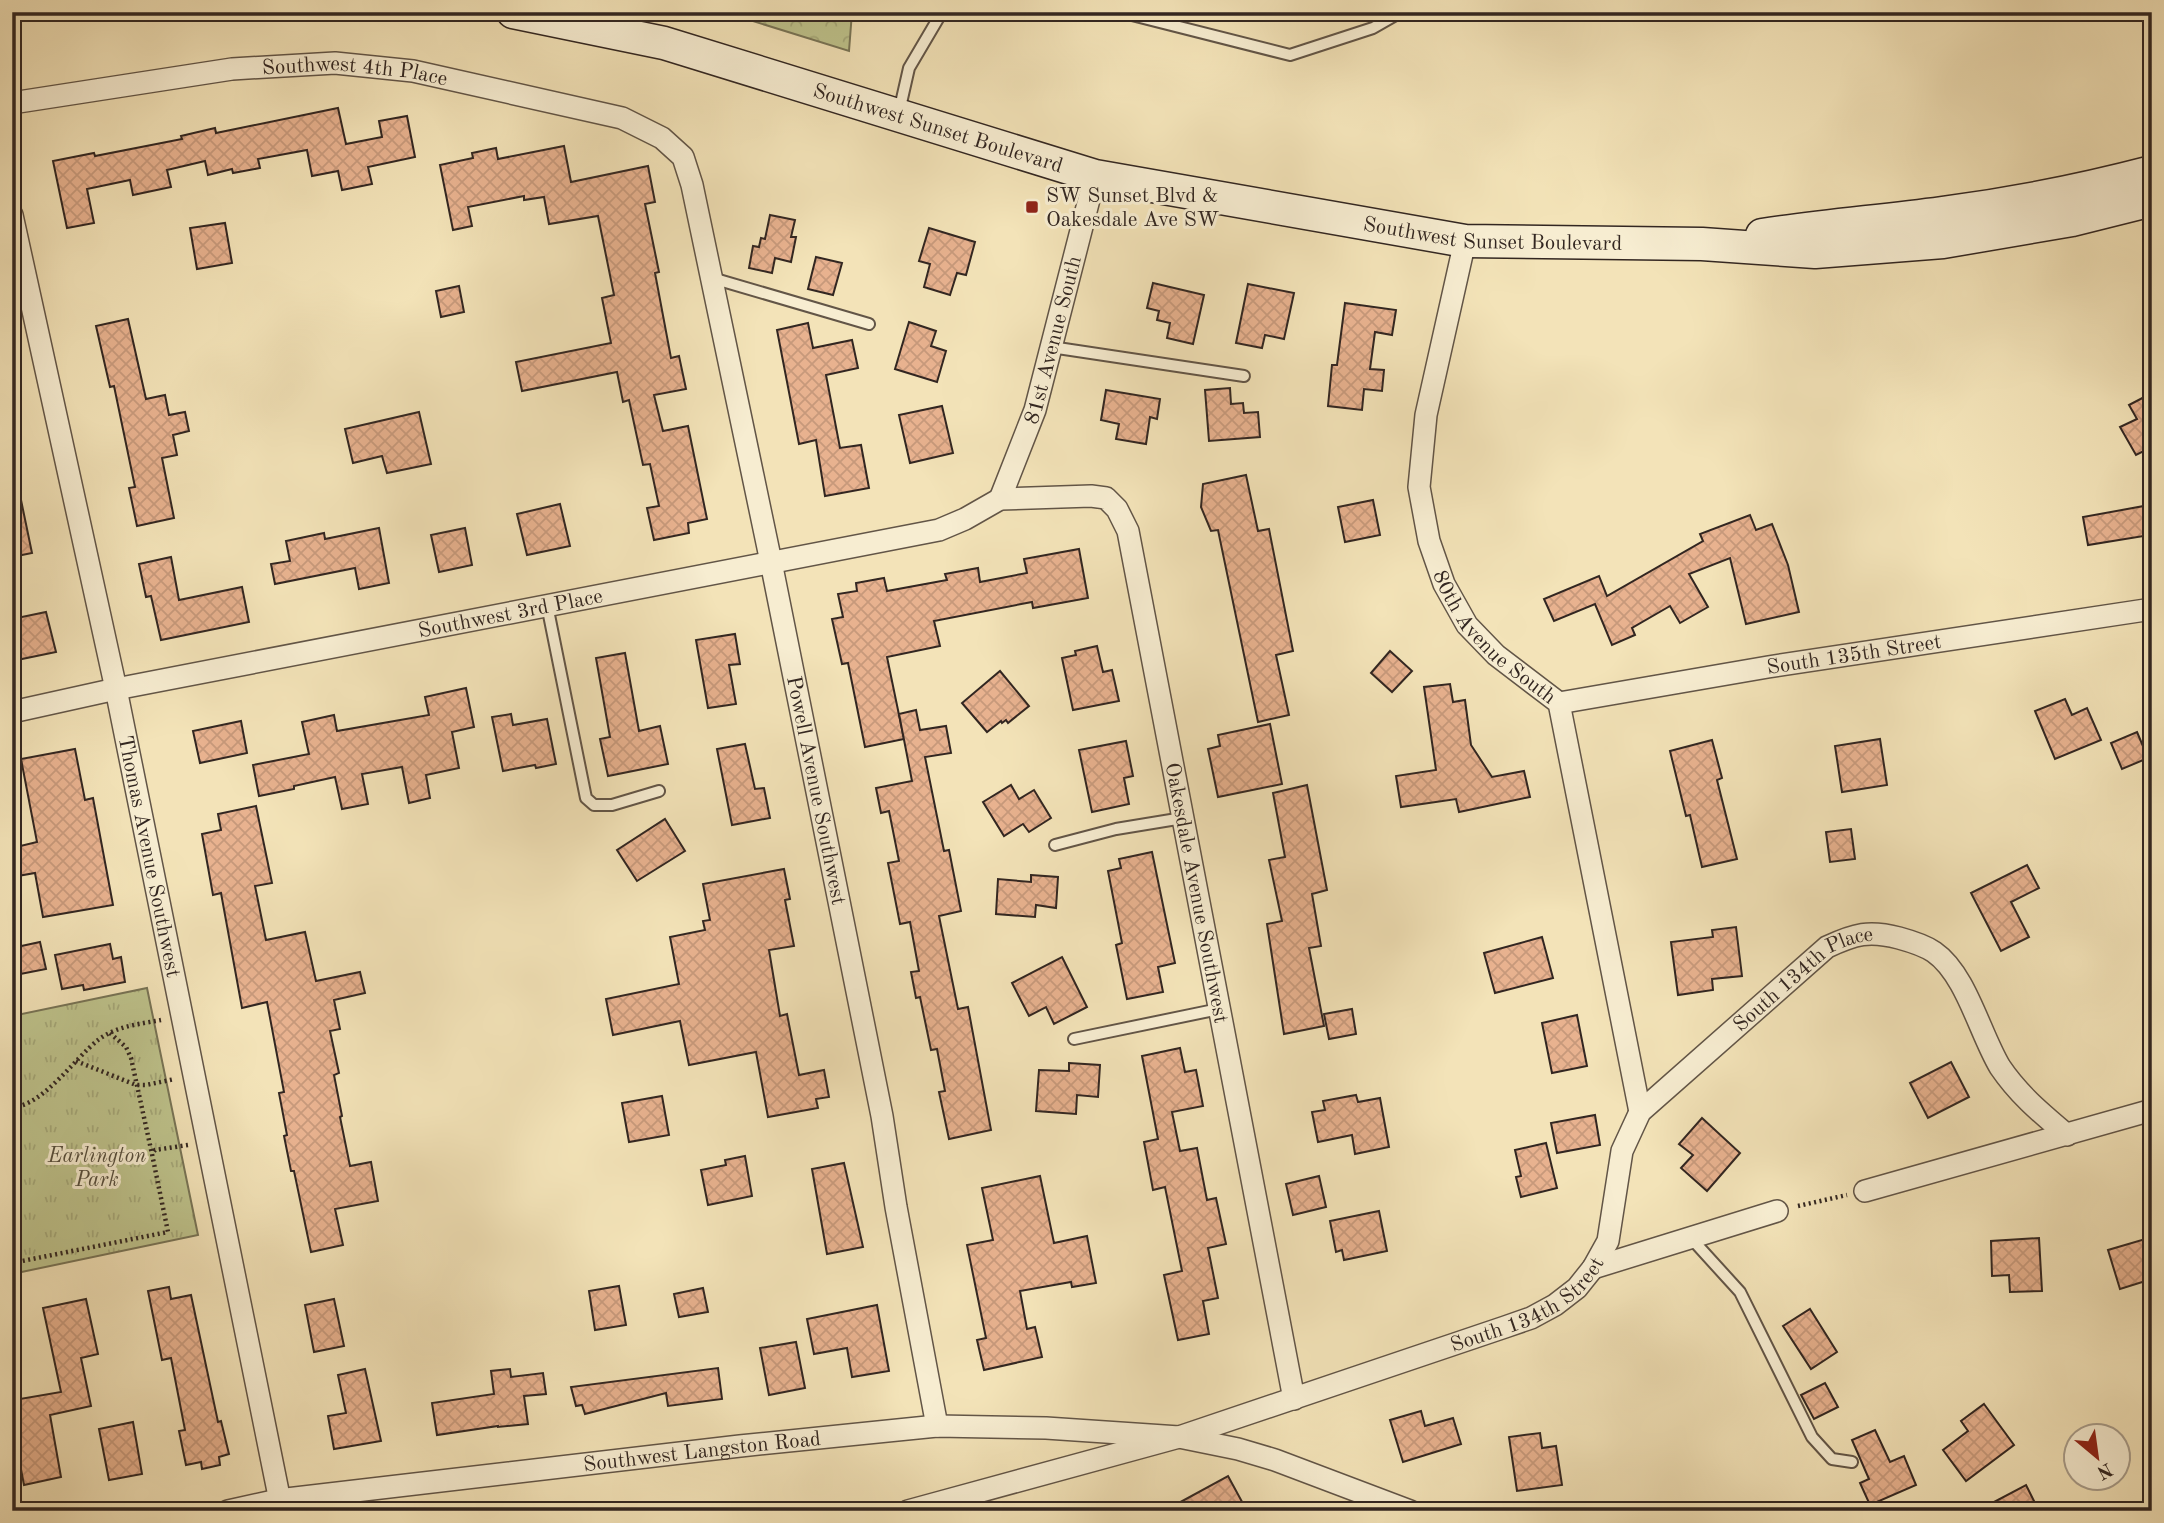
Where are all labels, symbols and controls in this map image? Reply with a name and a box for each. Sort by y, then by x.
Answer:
street label: Southwest 4th Place [261,54,449,90]
street label: Southwest Sunset Boulevard [810,81,1065,177]
place label: SW Sunset Blvd & Oakesdale Ave SW [1046,186,1219,231]
marker: SW Sunset Blvd & Oakesdale Ave SW [1024,199,1040,215]
street label: Southwest Sunset Boulevard [1361,214,1622,255]
street label: 81st Avenue South [1021,254,1086,427]
street label: 80th Avenue South [1428,568,1559,709]
street label: Southwest 3rd Place [416,586,605,642]
street label: South 135th Street [1765,632,1943,679]
street label: Powell Avenue Southwest [782,674,848,907]
street label: Thomas Avenue Southwest [114,734,183,980]
street label: Oakesdale Avenue Southwest [1161,761,1231,1025]
street label: South 134th Place [1730,925,1874,1036]
park label: Earlington Park [47,1146,146,1191]
street label: South 134th Street [1448,1254,1609,1357]
north arrow [2062,1422,2132,1492]
street label: Southwest Langston Road [582,1429,822,1476]
text: N [2093,1458,2115,1482]

